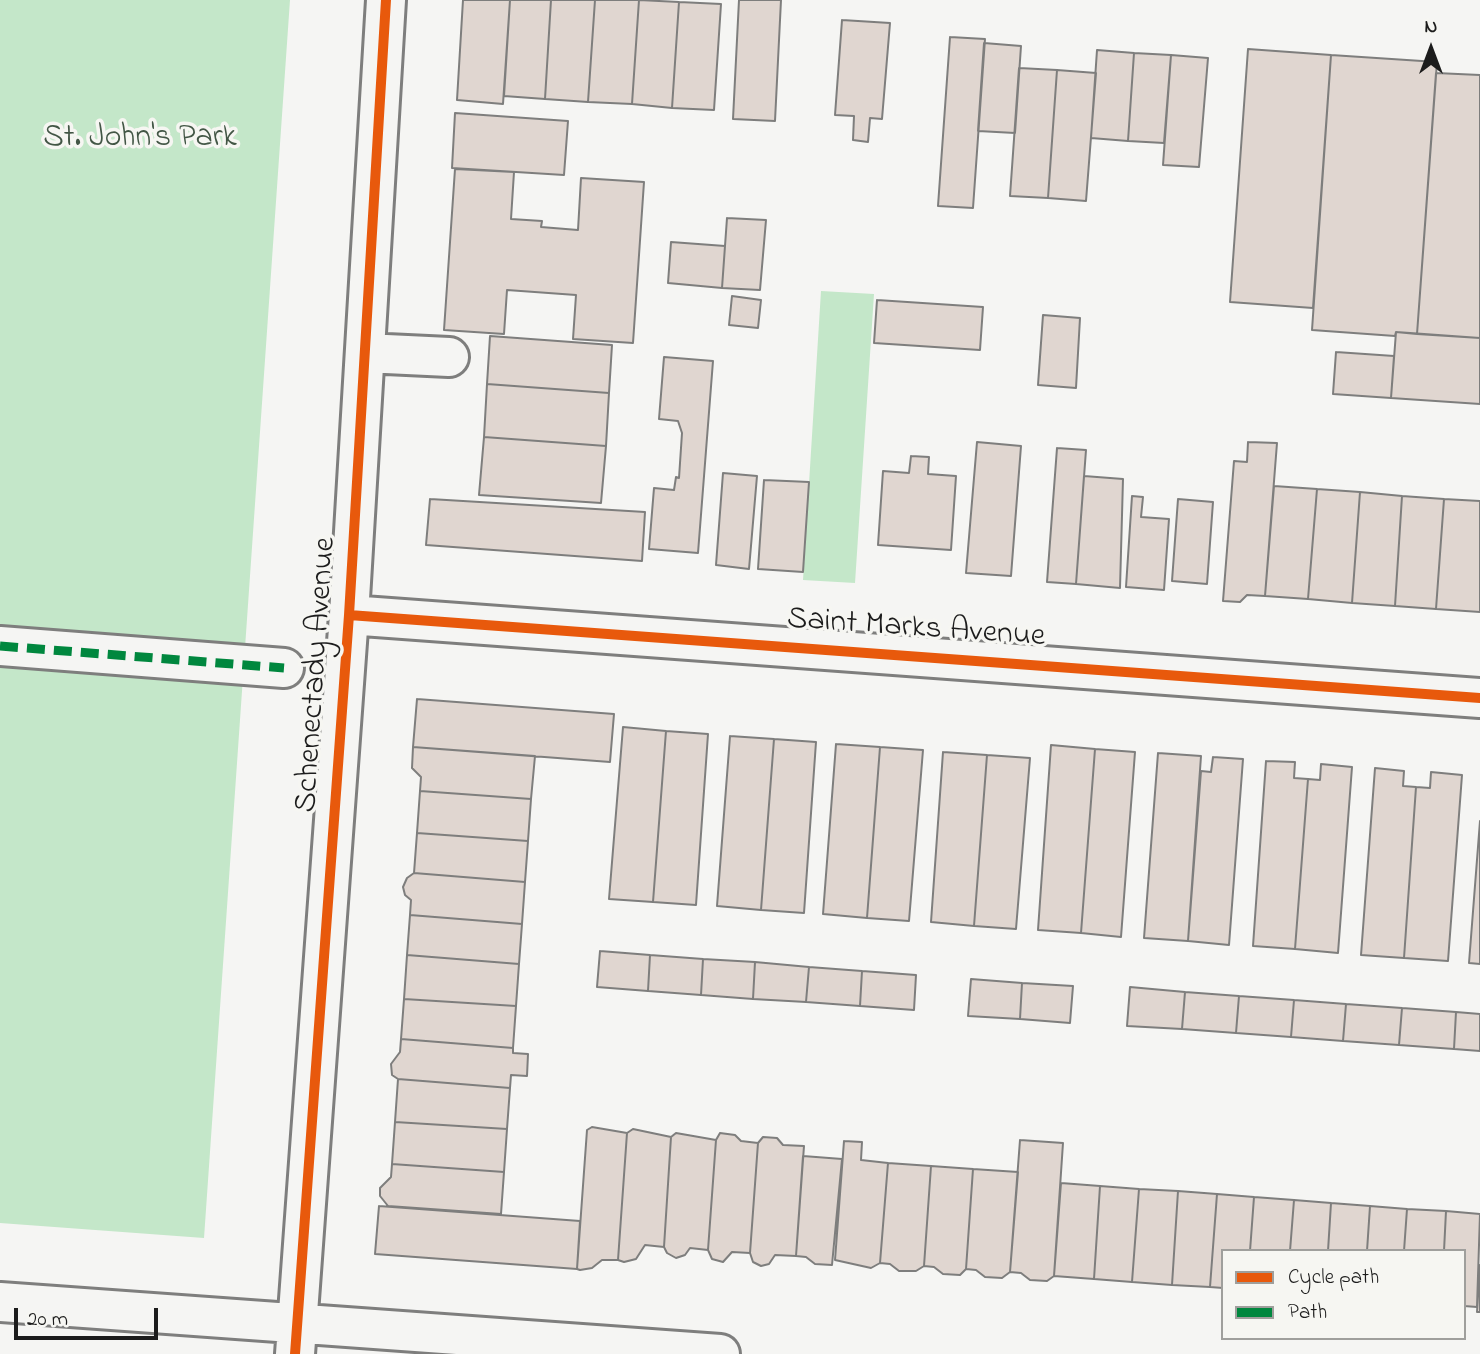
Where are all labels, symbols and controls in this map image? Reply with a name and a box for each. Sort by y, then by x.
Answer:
north arrow [1396,14,1466,84]
text: N [1425,14,1437,41]
park label: St. John's Park [43,121,237,159]
street label: Schenectady Avenue [289,536,347,814]
street label: Saint Marks Avenue [786,602,1046,658]
legend [1221,1249,1466,1340]
text: Cycle path [1288,1263,1379,1293]
scale bar [18,1294,161,1338]
text: Path [1288,1298,1327,1328]
text: 20 m [27,1305,68,1335]

